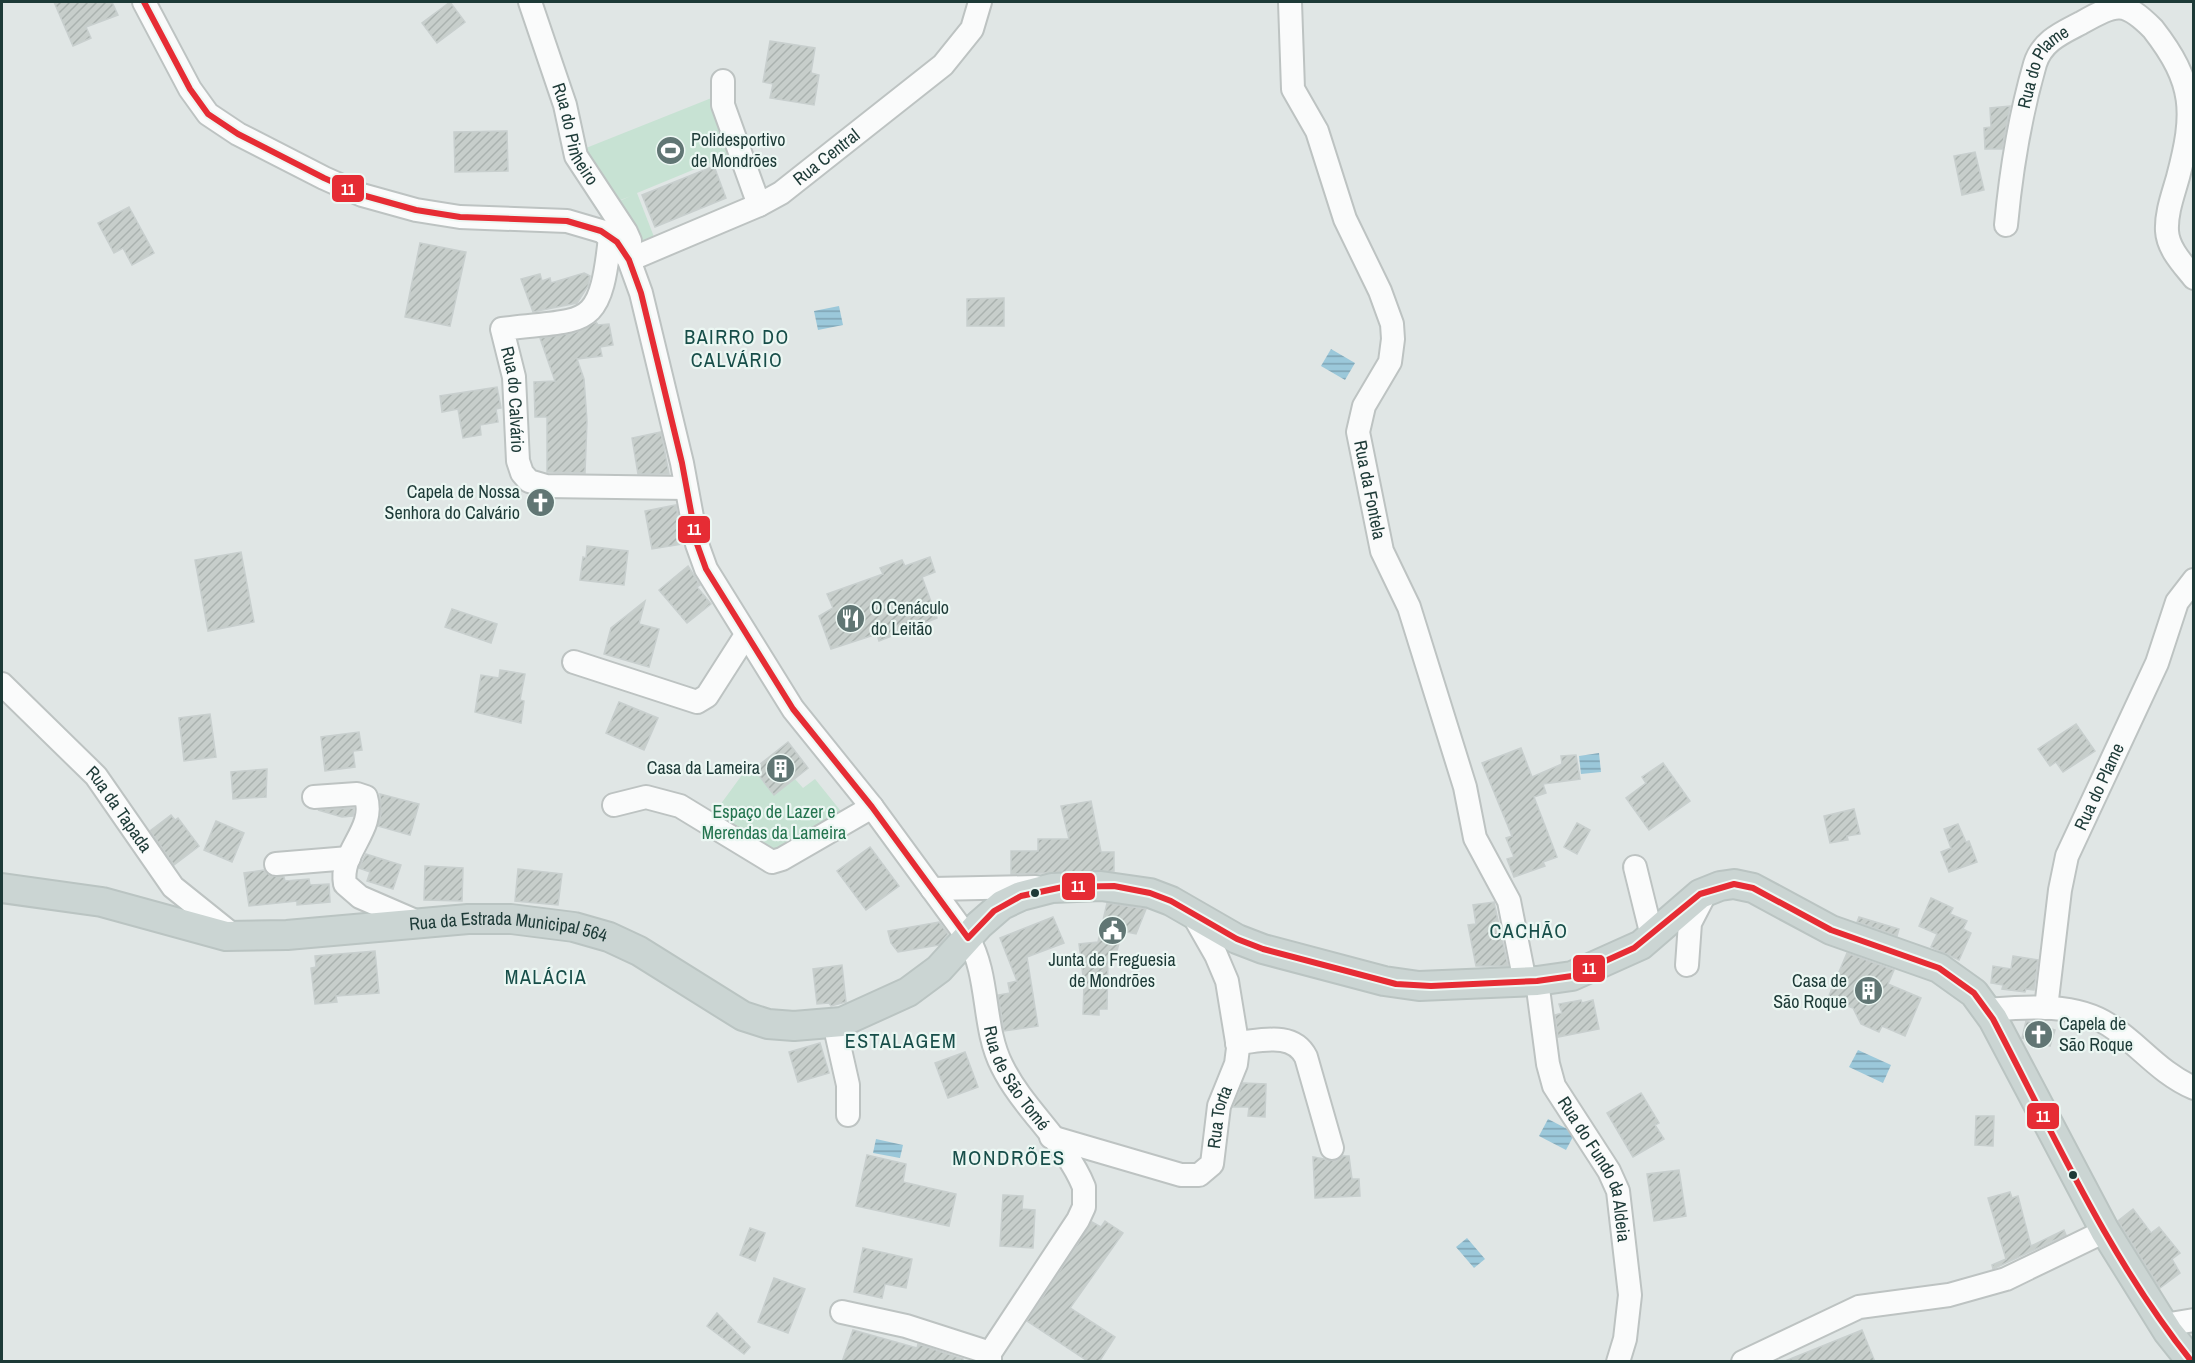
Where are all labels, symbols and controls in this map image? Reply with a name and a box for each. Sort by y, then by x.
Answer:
street label: Rua do Plame [2011,19,2073,111]
street label: Rua do Pinheiro [546,79,605,190]
street label: Rua Central [787,123,865,191]
place label: Polidesportivo de Mondrões [691,127,785,173]
sports icon: Polidesportivo de Mondrões [654,134,686,166]
line badge: 11 [331,174,365,203]
text: 11 [341,178,356,200]
district label: BAIRRO DO CALVÁRIO [684,323,790,373]
street label: Rua do Calvário [495,344,531,453]
street label: Rua da Fontela [1348,438,1392,541]
place label: Capela de Nossa Senhora do Calvário [385,479,520,525]
church icon: Capela de Nossa Senhora do Calvário [525,486,557,518]
line badge: 11 [677,515,711,544]
text: 11 [687,518,702,540]
place label: O Cenáculo do Leitão [871,595,949,641]
restaurant icon: O Cenáculo do Leitão [834,602,866,634]
street label: Rua do Plame [2068,739,2130,834]
building icon: Casa da Lameira [765,752,797,784]
place label: Casa da Lameira [647,755,760,780]
street label: Rua da Tapada [81,760,158,857]
park label: Espaço de Lazer e Merendas da Lameira [702,799,846,845]
line badge: 11 [1061,872,1096,901]
text: 11 [1071,875,1086,897]
unlabelled marker [1029,887,1041,899]
street label: Rua da Estrada Municipal 564 [408,906,610,948]
public building icon: Junta de Freguesia de Mondrões [1096,915,1128,947]
district label: CACHÃO [1489,917,1569,944]
place label: Junta de Freguesia de Mondrões [1048,947,1176,993]
line badge: 11 [1572,954,1606,983]
text: 11 [1582,957,1597,979]
district label: MALÁCIA [505,963,587,990]
place label: Casa de São Roque [1773,968,1847,1014]
building icon: Casa de São Roque [1852,975,1884,1007]
place label: Capela de São Roque [2059,1011,2133,1057]
church icon: Capela de São Roque [2022,1018,2054,1050]
street label: Rua de São Tomé [978,1024,1056,1136]
district label: ESTALAGEM [845,1027,957,1054]
street label: Rua Torta [1201,1082,1238,1150]
street label: Rua do Fundo da Aldeia [1552,1091,1637,1243]
line badge: 11 [2026,1102,2060,1130]
text: 11 [2036,1105,2051,1127]
district label: MONDRÕES [952,1143,1066,1172]
unlabelled marker [2067,1169,2079,1181]

